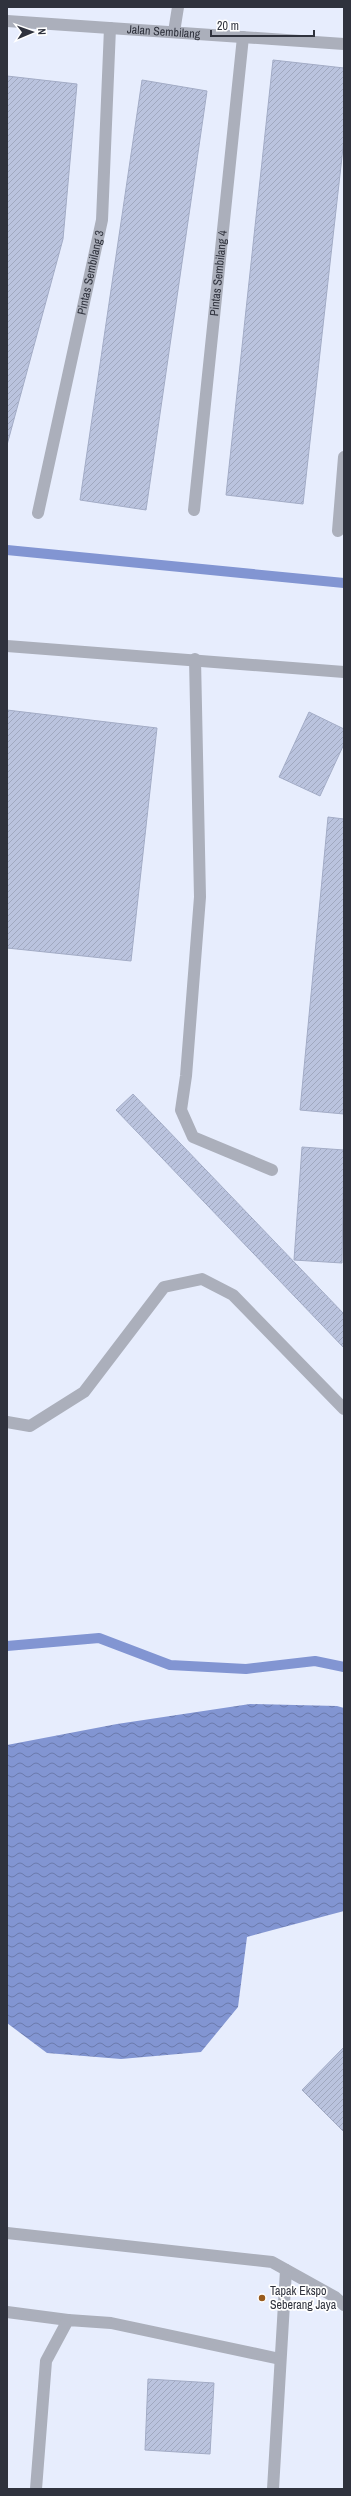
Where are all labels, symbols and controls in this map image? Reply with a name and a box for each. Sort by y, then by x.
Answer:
north arrow [12,12,52,52]
scale bar [211,12,314,38]
text: 20 m [217,18,239,34]
street label: Jalan Sembilang [126,21,201,42]
text: N [35,28,49,35]
street label: Pintas Sembilang 3 [73,229,107,316]
street label: Pintas Sembilang 4 [206,229,231,317]
place label: Tapak Ekspo Seberang Jaya [270,2283,337,2313]
marker: Tapak Ekspo Seberang Jaya [257,2293,267,2303]

